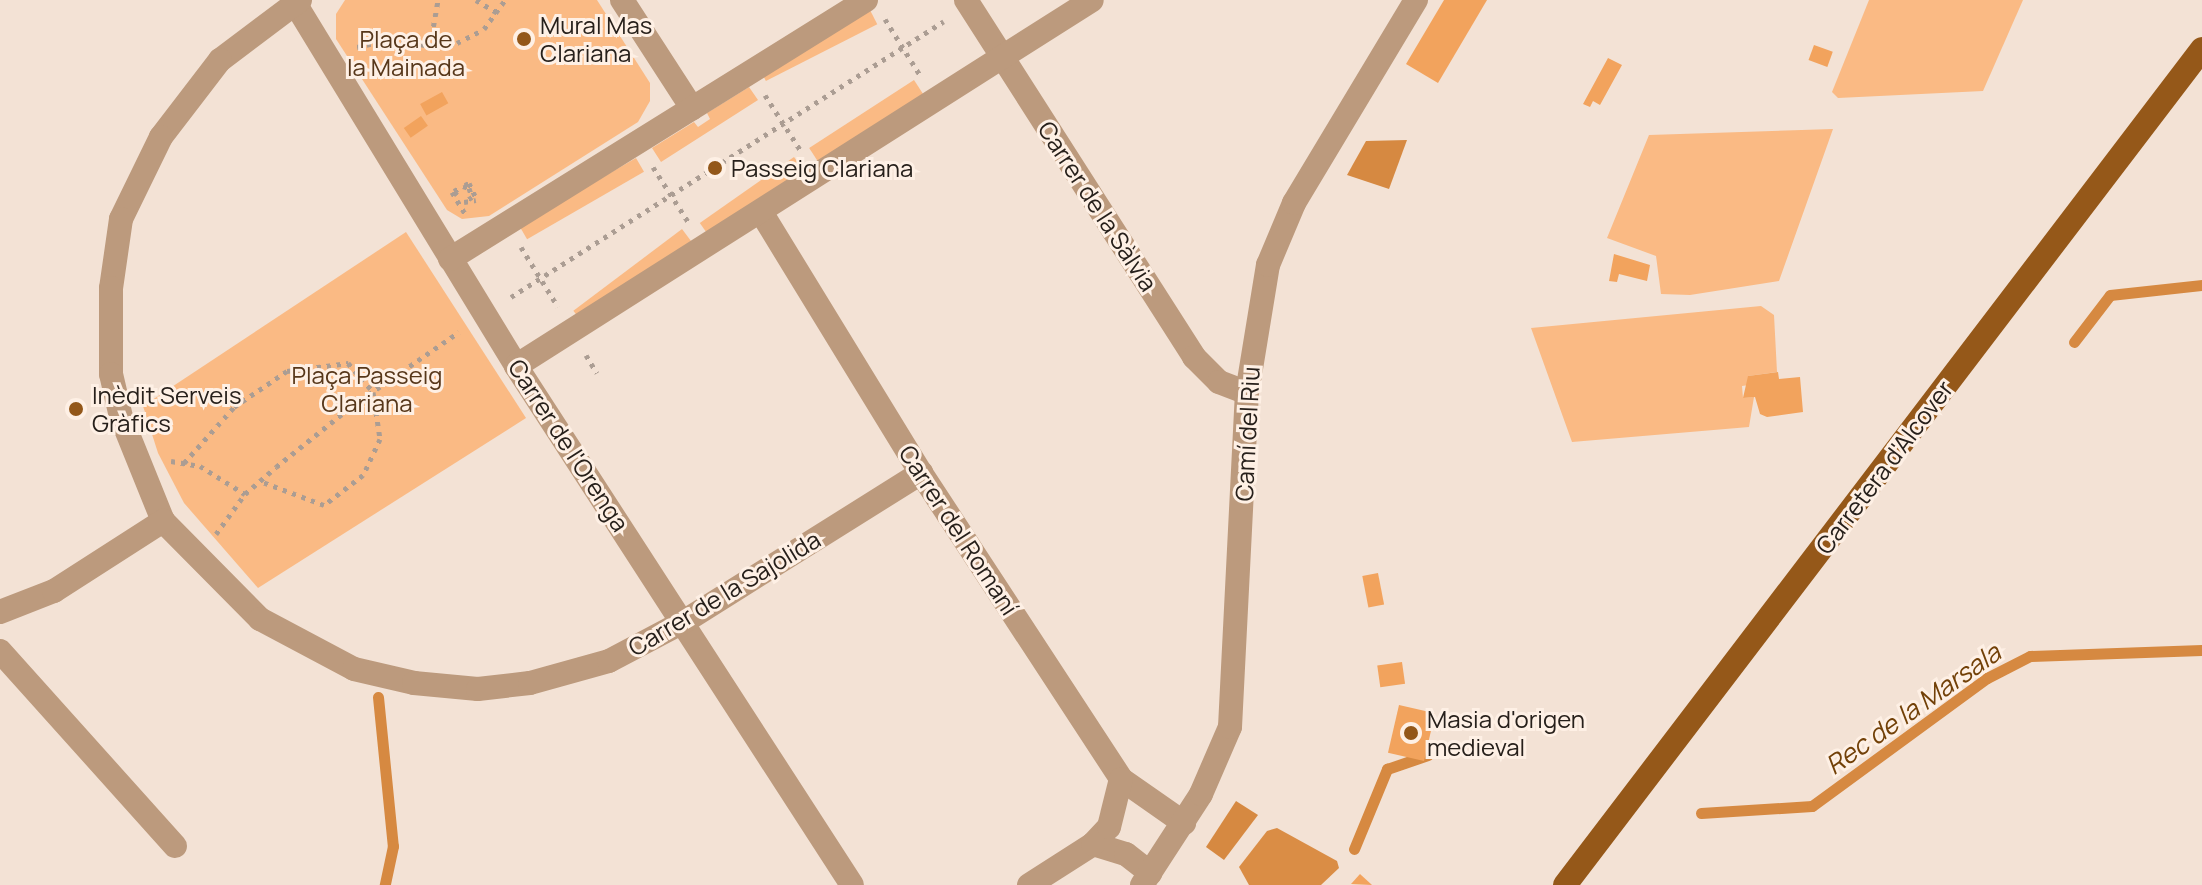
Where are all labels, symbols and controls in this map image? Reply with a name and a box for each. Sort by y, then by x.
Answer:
place label: Mural Mas Clariana [540,11,652,67]
park label: Plaça de la Mainada [347,25,465,81]
marker: Mural Mas Clariana [515,30,533,48]
street label: Carrer de la Sàlvia [1032,116,1164,296]
place label: Passeig Clariana [731,154,913,182]
marker: Passeig Clariana [706,159,724,177]
street label: Carrer de l'Orenga [503,354,635,536]
park label: Plaça Passeig Clariana [291,361,443,417]
street label: Camí del Riu [1229,366,1265,502]
street label: Carretera d'Alcover [1810,375,1958,559]
place label: Inèdit Serveis Gràfics [92,381,242,437]
marker: Inèdit Serveis Gràfics [67,400,85,418]
street label: Carrer del Romaní [893,440,1025,620]
street label: Carrer de la Sajolida [623,524,825,662]
water label: Rec de la Marsala [1819,637,2007,781]
place label: Masia d'origen medieval [1427,705,1585,761]
marker: Masia d'origen medieval [1402,724,1420,742]

